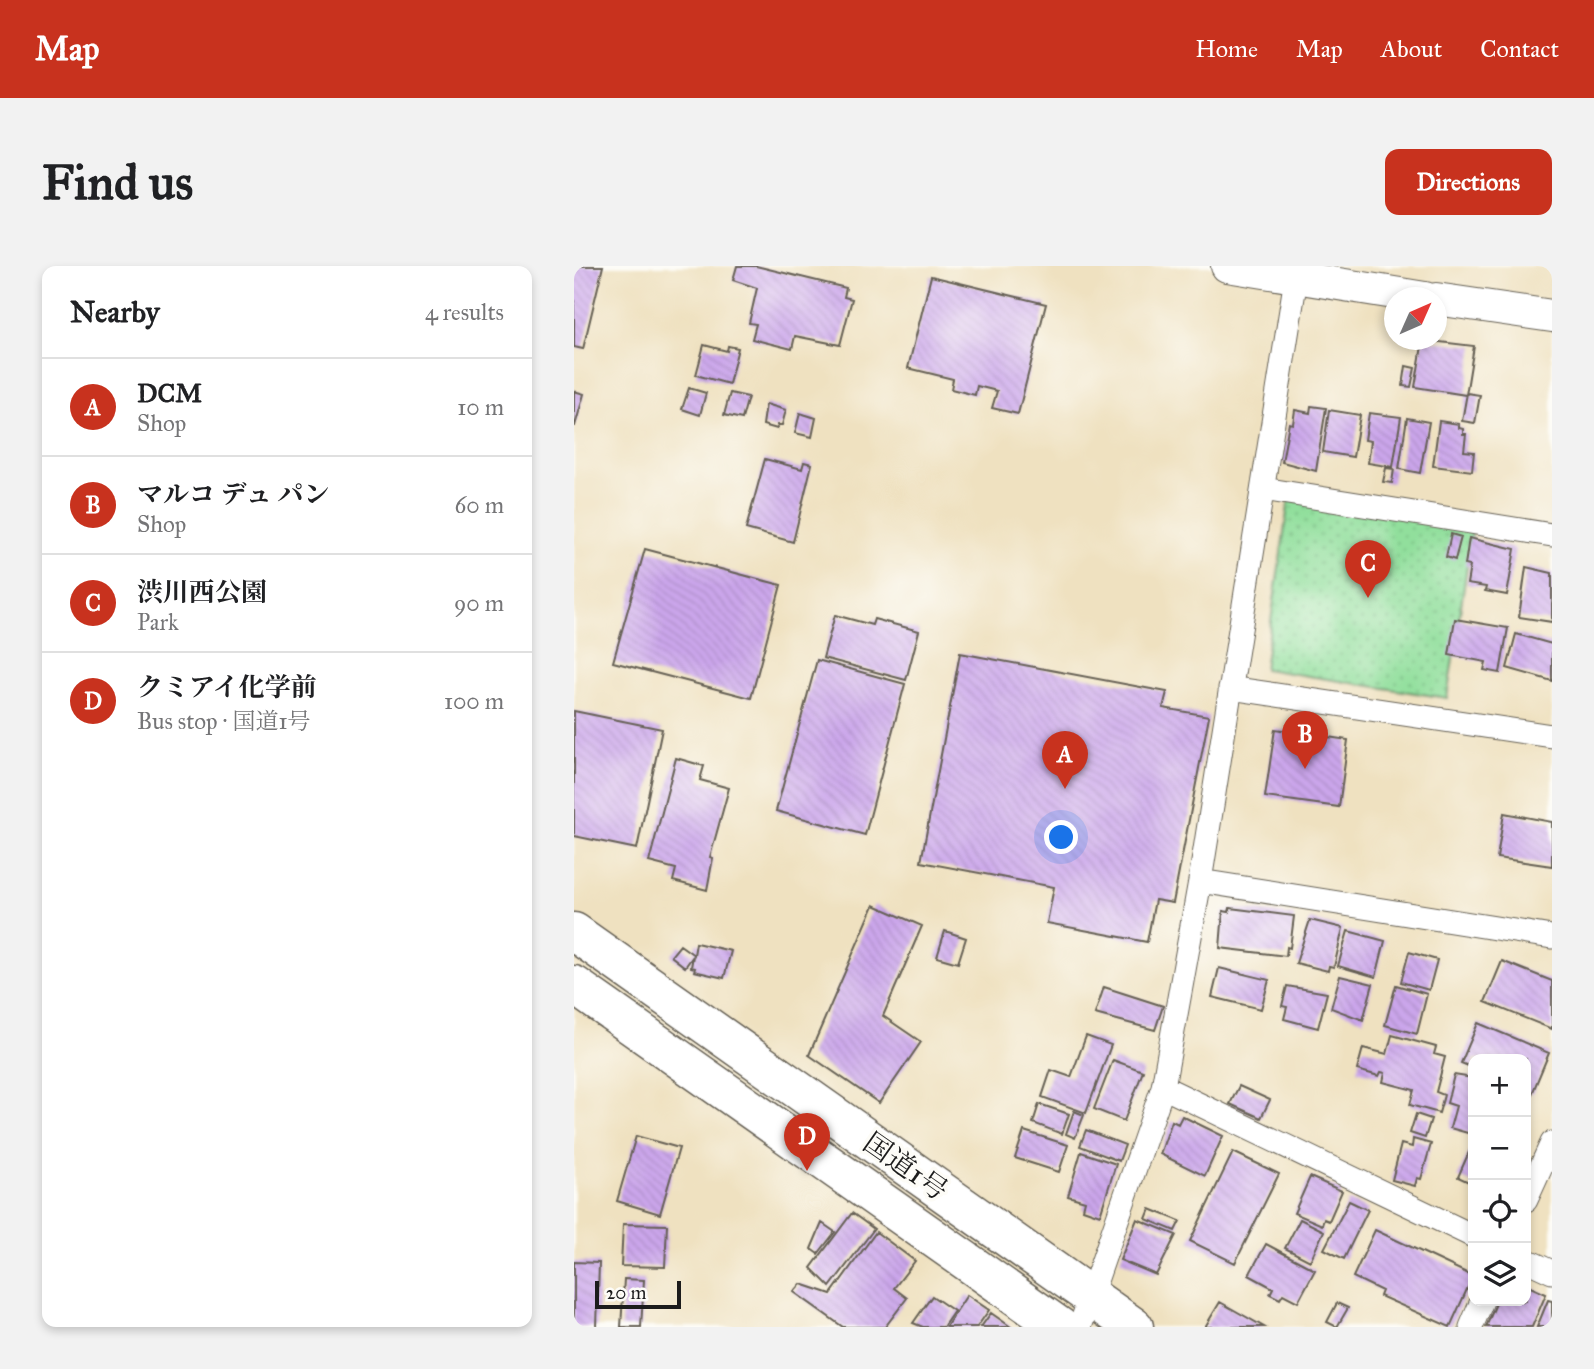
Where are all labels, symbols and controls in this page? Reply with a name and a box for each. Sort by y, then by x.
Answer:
text: Map [35,29,99,69]
text: Home [1195,34,1258,64]
text: Map [1296,34,1343,64]
text: About [1381,34,1442,64]
text: Contact [1480,34,1559,64]
button: Directions [1385,149,1552,215]
text: Find us [42,153,193,212]
north arrow [1384,287,1447,350]
text: Nearby [70,294,160,330]
text: 4 results [425,298,504,326]
text: DCM [137,377,202,409]
text: A [85,393,101,421]
text: 10 m [457,393,504,421]
text: Shop [137,409,186,437]
text: マルコ デュ パン [137,478,329,510]
text: B [85,491,101,519]
text: 60 m [455,491,504,519]
text: Shop [137,510,186,538]
pin: C [1345,540,1391,598]
text: 渋川西公園 [137,576,267,608]
text: C [85,589,101,617]
text: 90 m [454,589,504,617]
text: Park [137,608,179,636]
text: クミアイ化学前 [137,671,317,703]
text: D [84,687,102,715]
text: 100 m [444,687,504,715]
text: Bus stop · 国道1号 [137,707,311,735]
pin: B [1282,711,1328,769]
pin: A [1042,731,1088,789]
your location [1044,820,1078,854]
map controls [1468,1054,1531,1306]
button: + [1468,1054,1531,1117]
pin: D [784,1113,830,1171]
button: − [1468,1117,1531,1180]
street label: 国道1号 [857,1125,955,1208]
button: locate [1468,1180,1531,1243]
button: layers [1468,1243,1531,1306]
scale bar [595,1278,681,1310]
text: 20 m [606,1281,647,1304]

